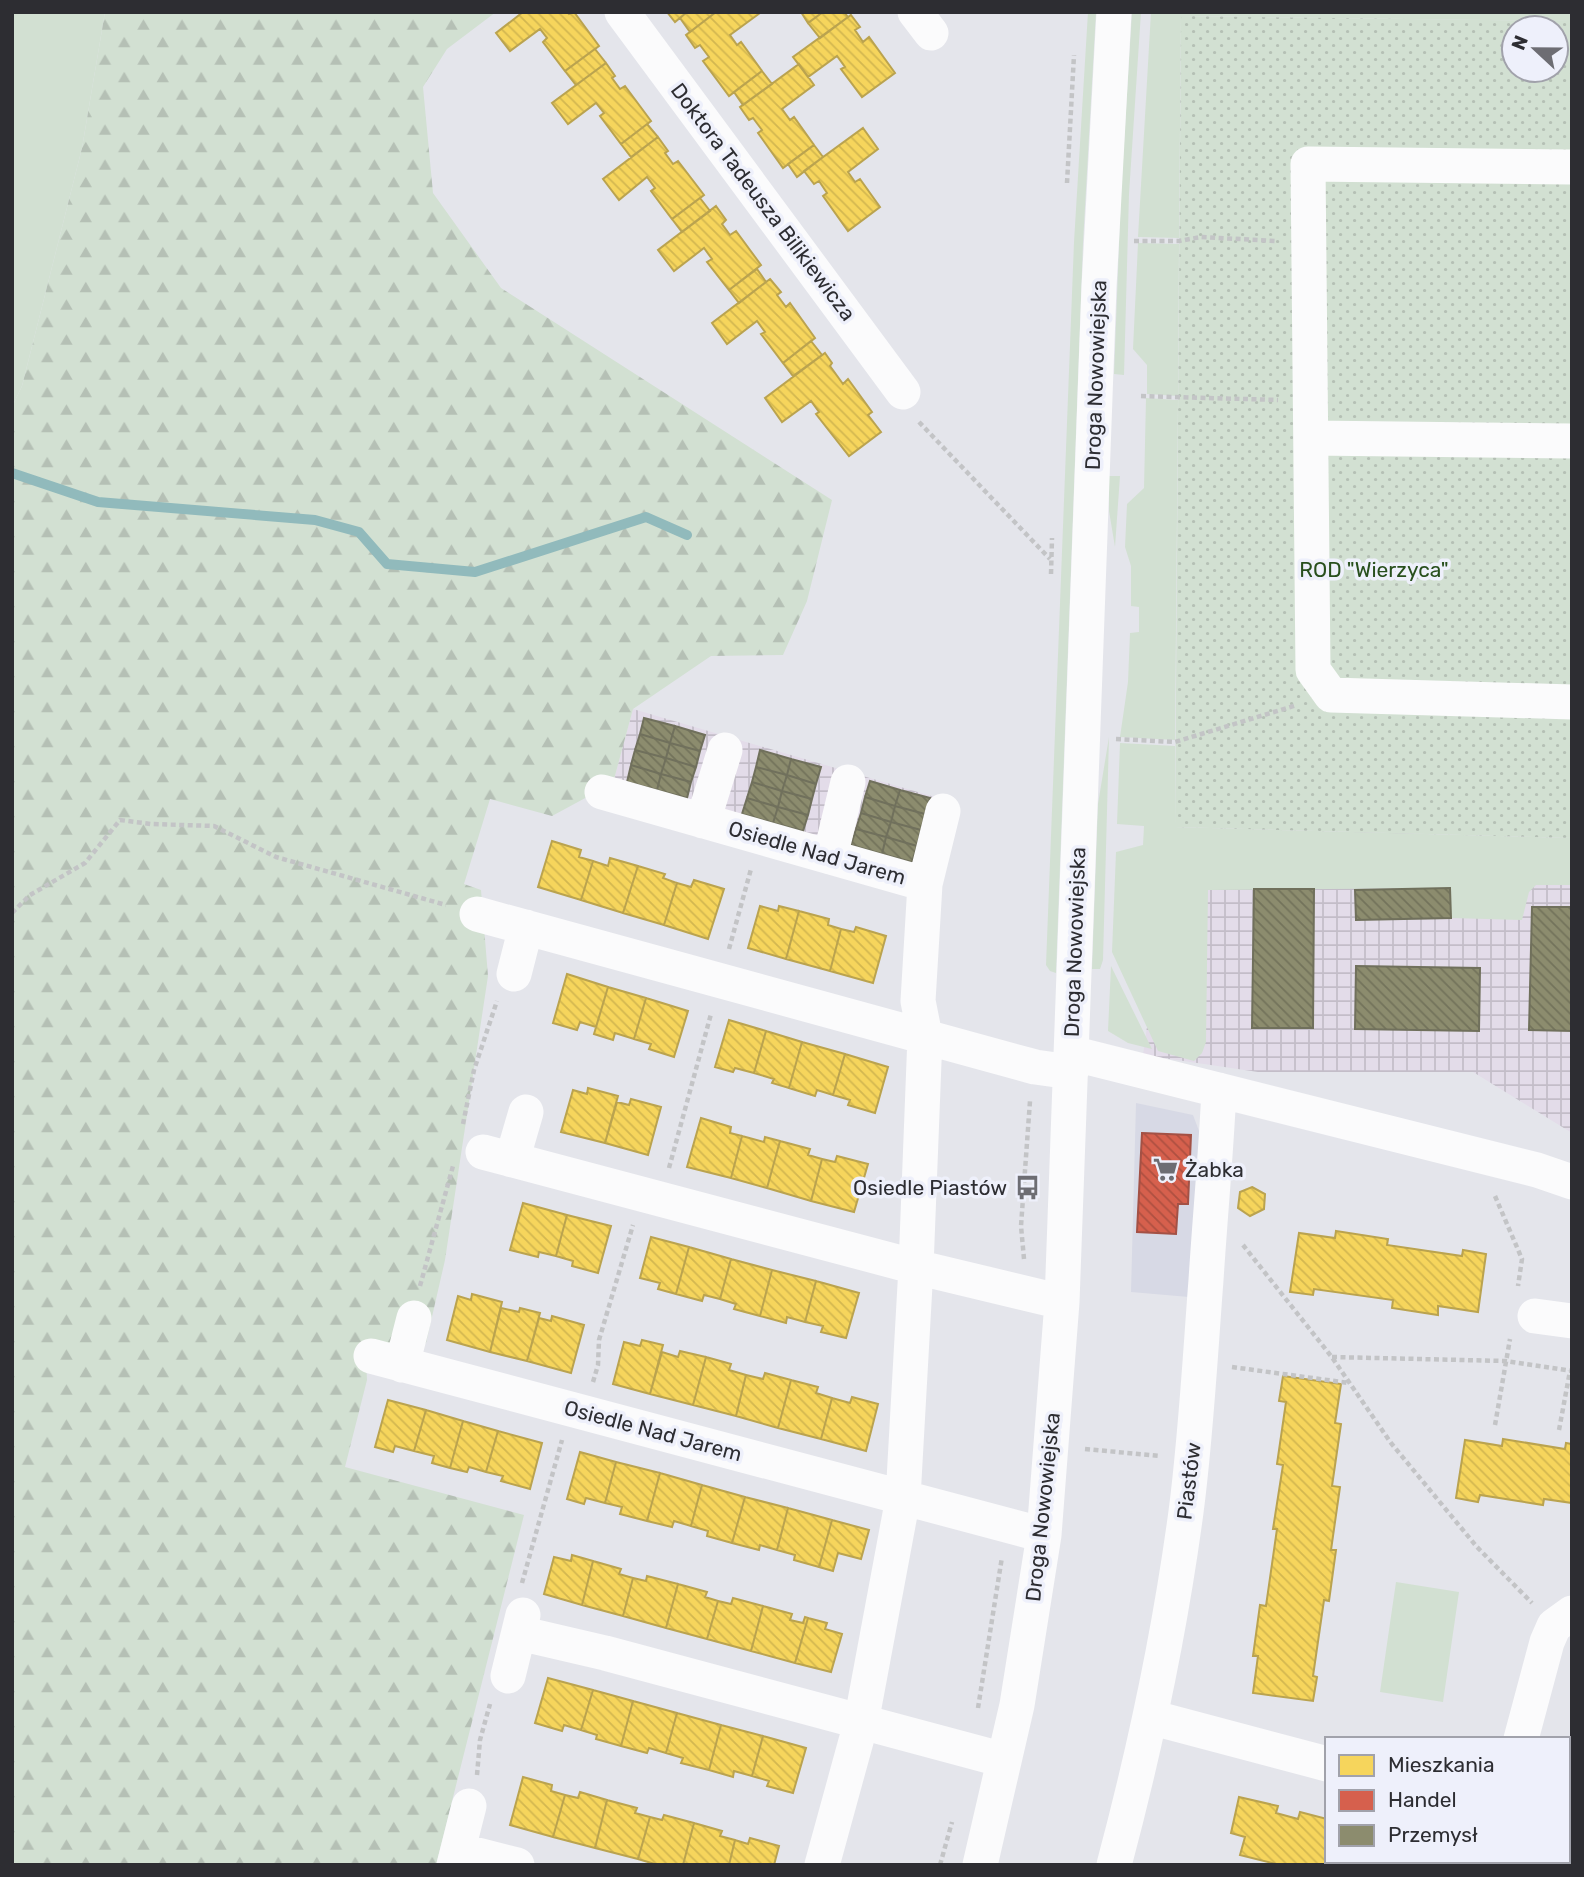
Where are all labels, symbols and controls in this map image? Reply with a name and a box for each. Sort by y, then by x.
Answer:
north arrow [1500,14,1570,84]
text: N [1506,32,1533,53]
street label: Doktora Tadeusza Bilikiewicza [666,78,861,325]
street label: Droga Nowowiejska [1080,280,1111,470]
park label: ROD "Wierzyca" [1299,557,1449,582]
street label: Osiedle Nad Jarem [726,815,909,890]
street label: Droga Nowowiejska [1059,847,1090,1037]
supermarket icon: Żabka [1151,1156,1179,1184]
place label: Żabka [1185,1157,1244,1182]
bus stop icon: Osiedle Piastów [1013,1174,1041,1202]
place label: Osiedle Piastów [853,1175,1007,1200]
street label: Osiedle Nad Jarem [561,1395,745,1466]
street label: Droga Nowowiejska [1020,1411,1065,1603]
street label: Piastów [1171,1441,1206,1521]
legend [1325,1737,1570,1863]
text: Mieszkania [1388,1752,1495,1777]
text: Handel [1388,1787,1457,1812]
text: Przemysł [1388,1822,1478,1847]

